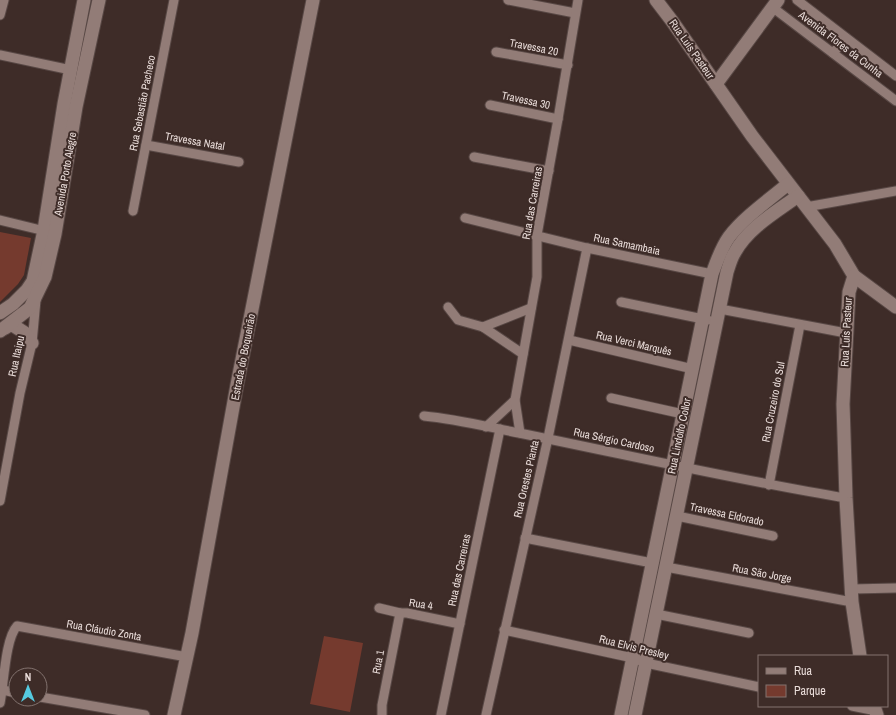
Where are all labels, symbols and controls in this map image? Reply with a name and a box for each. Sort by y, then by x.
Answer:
street label: Avenida Flores da Cunha [795,7,886,80]
street label: Rua Luís Pasteur [666,16,718,82]
street label: Travessa 20 [508,35,560,59]
street label: Rua Sebastião Pacheco [126,54,158,152]
street label: Travessa 30 [500,88,552,112]
street label: Travessa Natal [164,129,226,153]
street label: Avenida Porto Alegre [51,131,79,218]
street label: Rua das Carreiras [519,165,545,241]
street label: Rua Samambaia [592,230,662,258]
street label: Rua Luís Pasteur [837,297,855,367]
street label: Estrada do Boqueirão [228,313,258,401]
street label: Rua Verci Marquês [595,327,674,359]
street label: Rua Itaipu [5,334,27,378]
street label: Rua Cruzeiro do Sul [758,361,788,443]
street label: Rua Lindolfo Collor [664,397,694,475]
street label: Rua Sérgio Cardoso [572,425,656,455]
street label: Rua Orestes Pianta [510,439,542,519]
street label: Travessa Eldorado [689,499,765,529]
street label: Rua das Carreiras [444,532,474,608]
street label: Rua São Jorge [731,560,793,586]
street label: Rua 4 [408,595,434,613]
street label: Rua Cláudio Zonta [66,617,142,643]
street label: Rua Elvis Presley [598,632,671,663]
street label: Rua 1 [369,649,387,675]
legend [758,655,888,707]
text: Rua [794,663,813,679]
north arrow [8,667,48,707]
text: N [25,670,31,684]
text: Parque [794,683,826,699]

